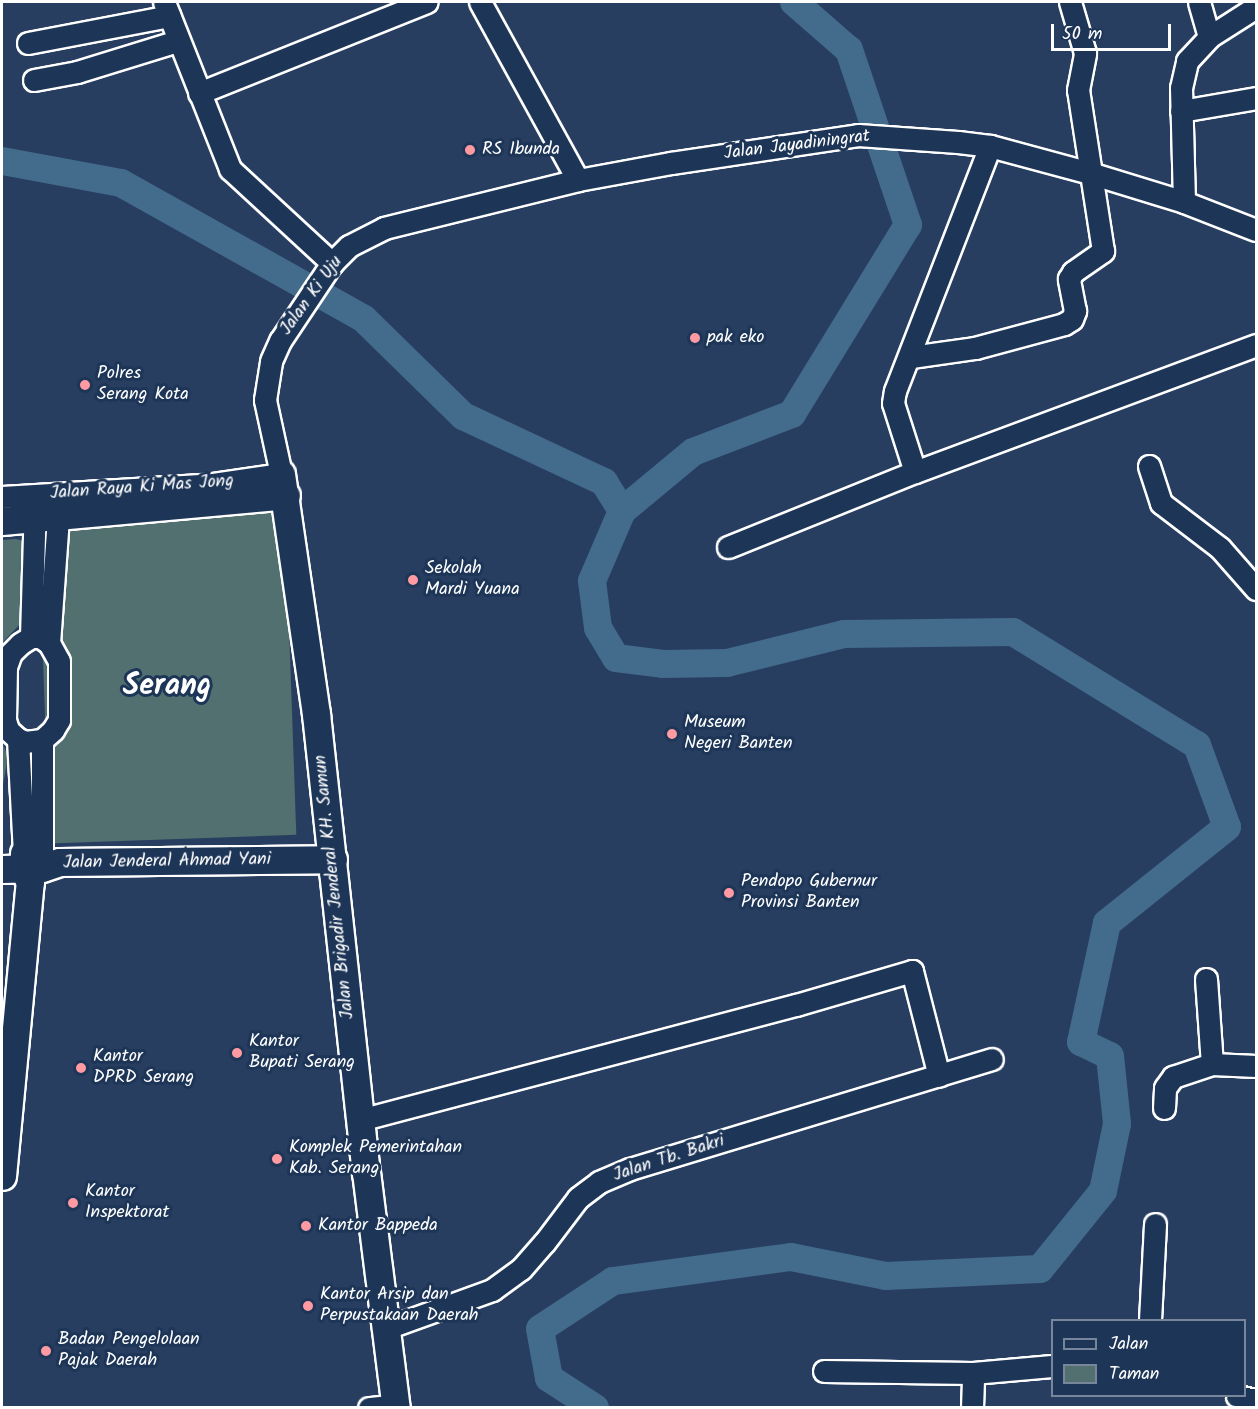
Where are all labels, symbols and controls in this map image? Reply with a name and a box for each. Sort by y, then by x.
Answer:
scale bar [1054,12,1174,50]
text: 50 m [1062,20,1102,49]
street label: Jalan Jayadiningrat [723,126,871,166]
place label: RS Ibunda [482,139,560,161]
marker: RS Ibunda [463,143,477,157]
street label: Jalan Ki Uju [276,252,348,340]
place label: pak eko [707,327,764,349]
marker: pak eko [688,331,702,345]
place label: Polres Serang Kota [97,364,189,406]
marker: Polres Serang Kota [78,378,92,392]
street label: Jalan Raya Ki Mas Jong [49,471,235,505]
place label: Sekolah Mardi Yuana [425,559,520,602]
marker: Sekolah Mardi Yuana [406,573,420,587]
district label: Serang [123,668,211,704]
place label: Museum Negeri Banten [684,713,793,756]
marker: Museum Negeri Banten [665,727,679,741]
street label: Jalan Brigadir Jenderal KH. Samun [310,754,360,1020]
street label: Jalan Jenderal Ahmad Yani [63,849,271,875]
place label: Pendopo Gubernur Provinsi Banten [741,872,877,914]
marker: Pendopo Gubernur Provinsi Banten [722,886,736,900]
place label: Kantor Bupati Serang [249,1032,355,1074]
marker: Kantor Bupati Serang [230,1046,244,1060]
place label: Kantor DPRD Serang [93,1047,194,1090]
marker: Kantor DPRD Serang [74,1061,88,1075]
street label: Jalan Tb. Bakri [611,1131,727,1187]
place label: Komplek Pemerintahan Kab. Serang [289,1138,462,1180]
marker: Komplek Pemerintahan Kab. Serang [270,1152,284,1166]
place label: Kantor Inspektorat [85,1182,169,1224]
marker: Kantor Inspektorat [66,1196,80,1210]
place label: Kantor Bappeda [318,1215,438,1237]
marker: Kantor Bappeda [299,1219,313,1233]
place label: Kantor Arsip dan Perpustakaan Daerah [320,1285,479,1328]
marker: Kantor Arsip dan Perpustakaan Daerah [301,1299,315,1313]
legend [1051,1319,1246,1397]
place label: Badan Pengelolaan Pajak Daerah [58,1330,200,1372]
text: Jalan [1109,1330,1148,1359]
marker: Badan Pengelolaan Pajak Daerah [39,1344,53,1358]
text: Taman [1109,1360,1159,1389]

